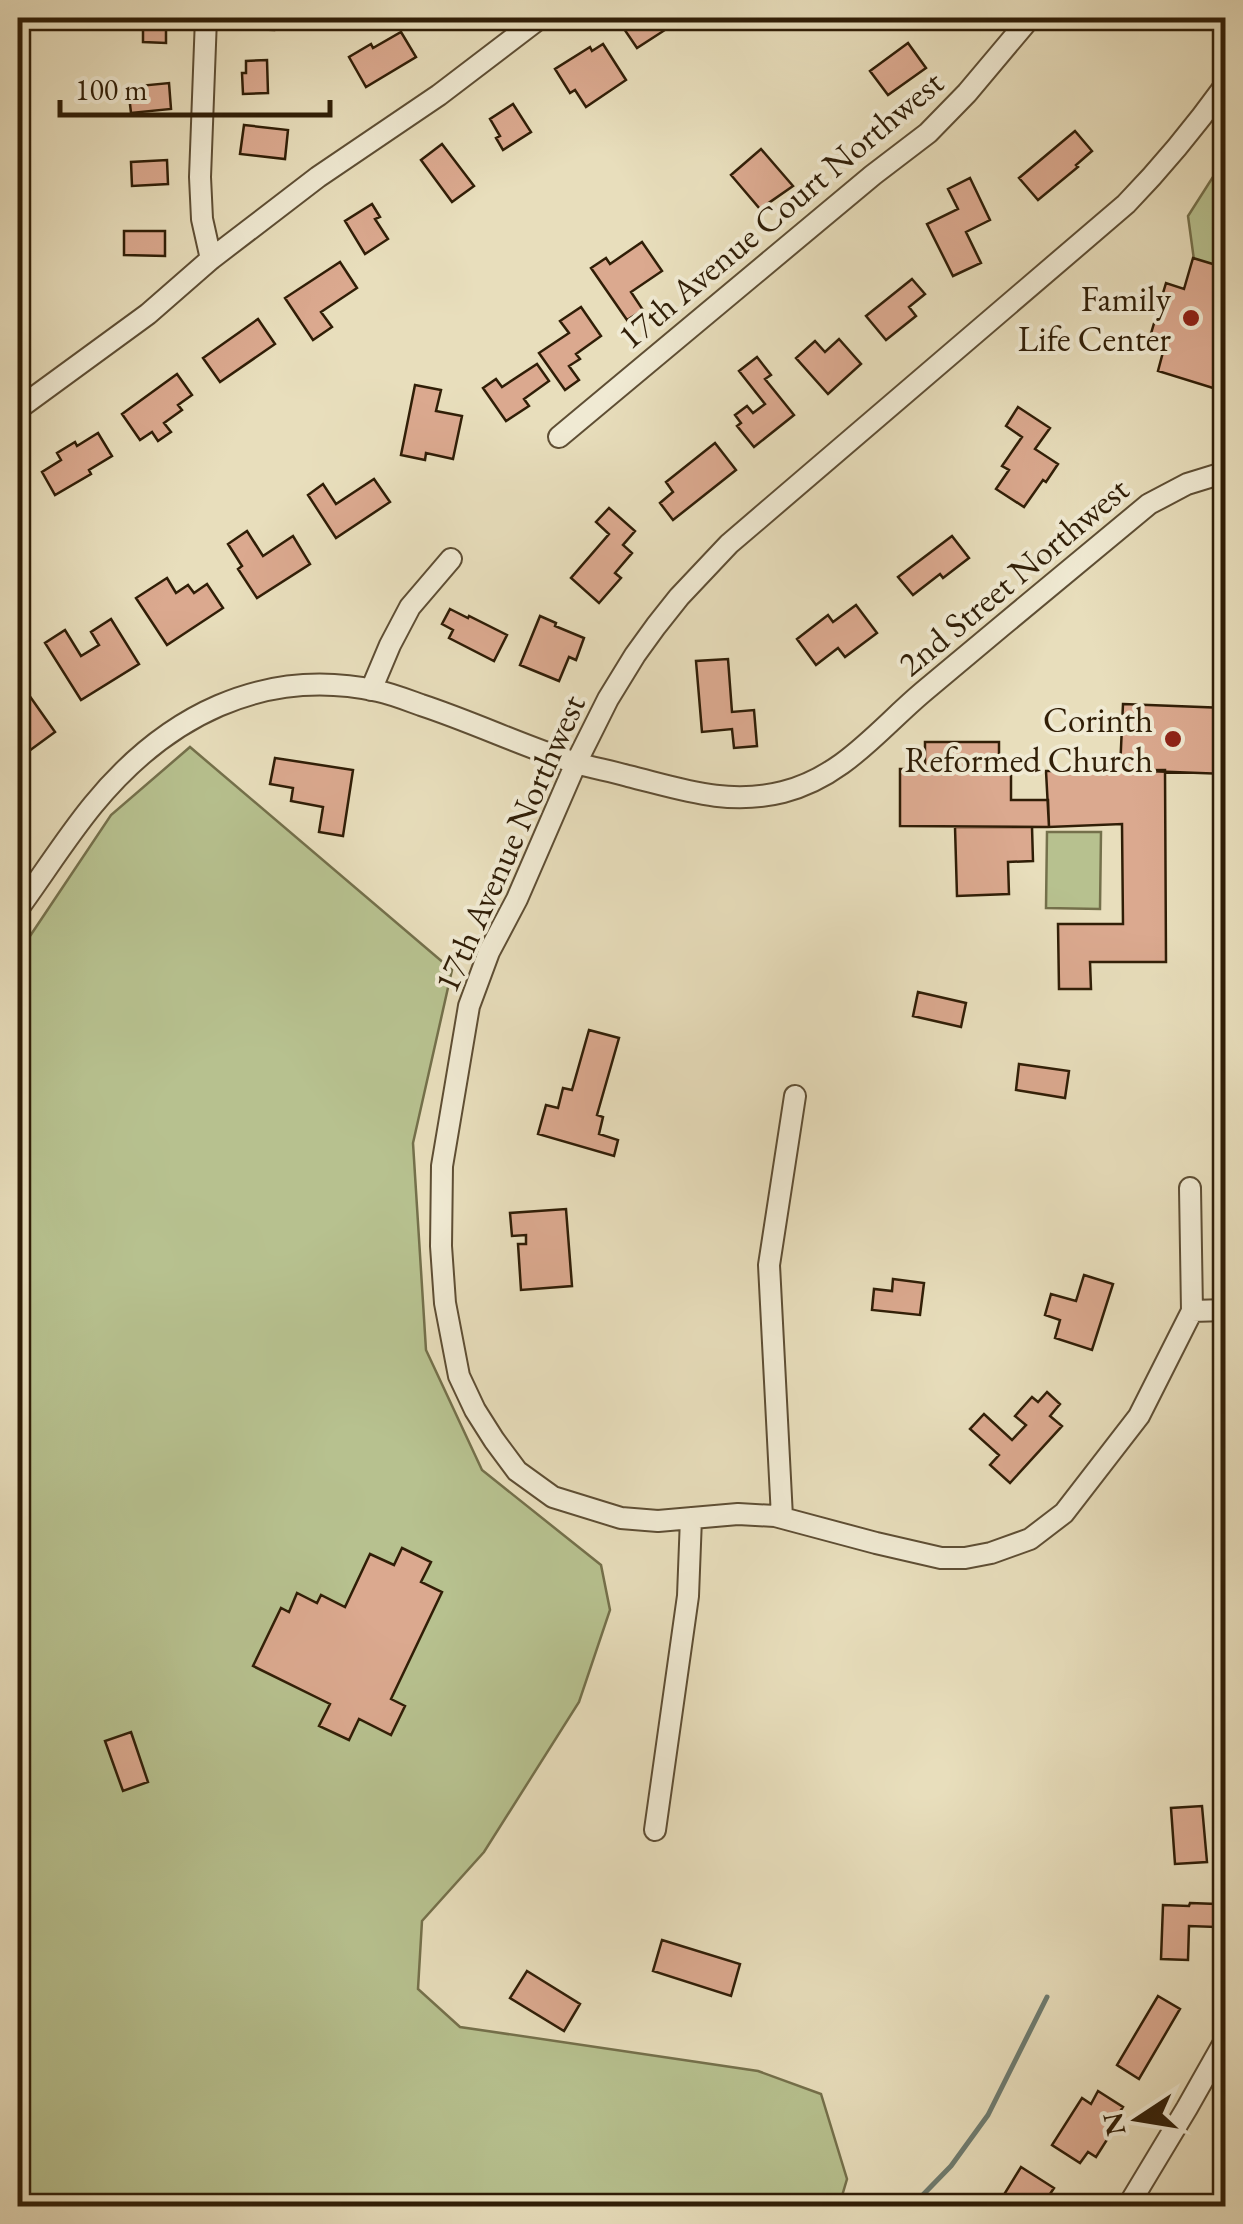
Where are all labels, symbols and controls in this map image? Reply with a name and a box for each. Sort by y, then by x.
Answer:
scale bar [60,55,330,117]
street label: 17th Avenue Court Northwest [608,60,952,358]
text: 100 m [75,70,148,109]
place label: Family Life Center [1018,276,1172,361]
marker: Family Life Center [1180,307,1202,329]
street label: 2nd Street Northwest [888,466,1138,686]
street label: 17th Avenue Northwest [423,687,595,999]
place label: Corinth Reformed Church [905,697,1153,782]
marker: Corinth Reformed Church [1162,728,1184,750]
north arrow [1088,2069,1188,2169]
text: N [1094,2109,1134,2139]

